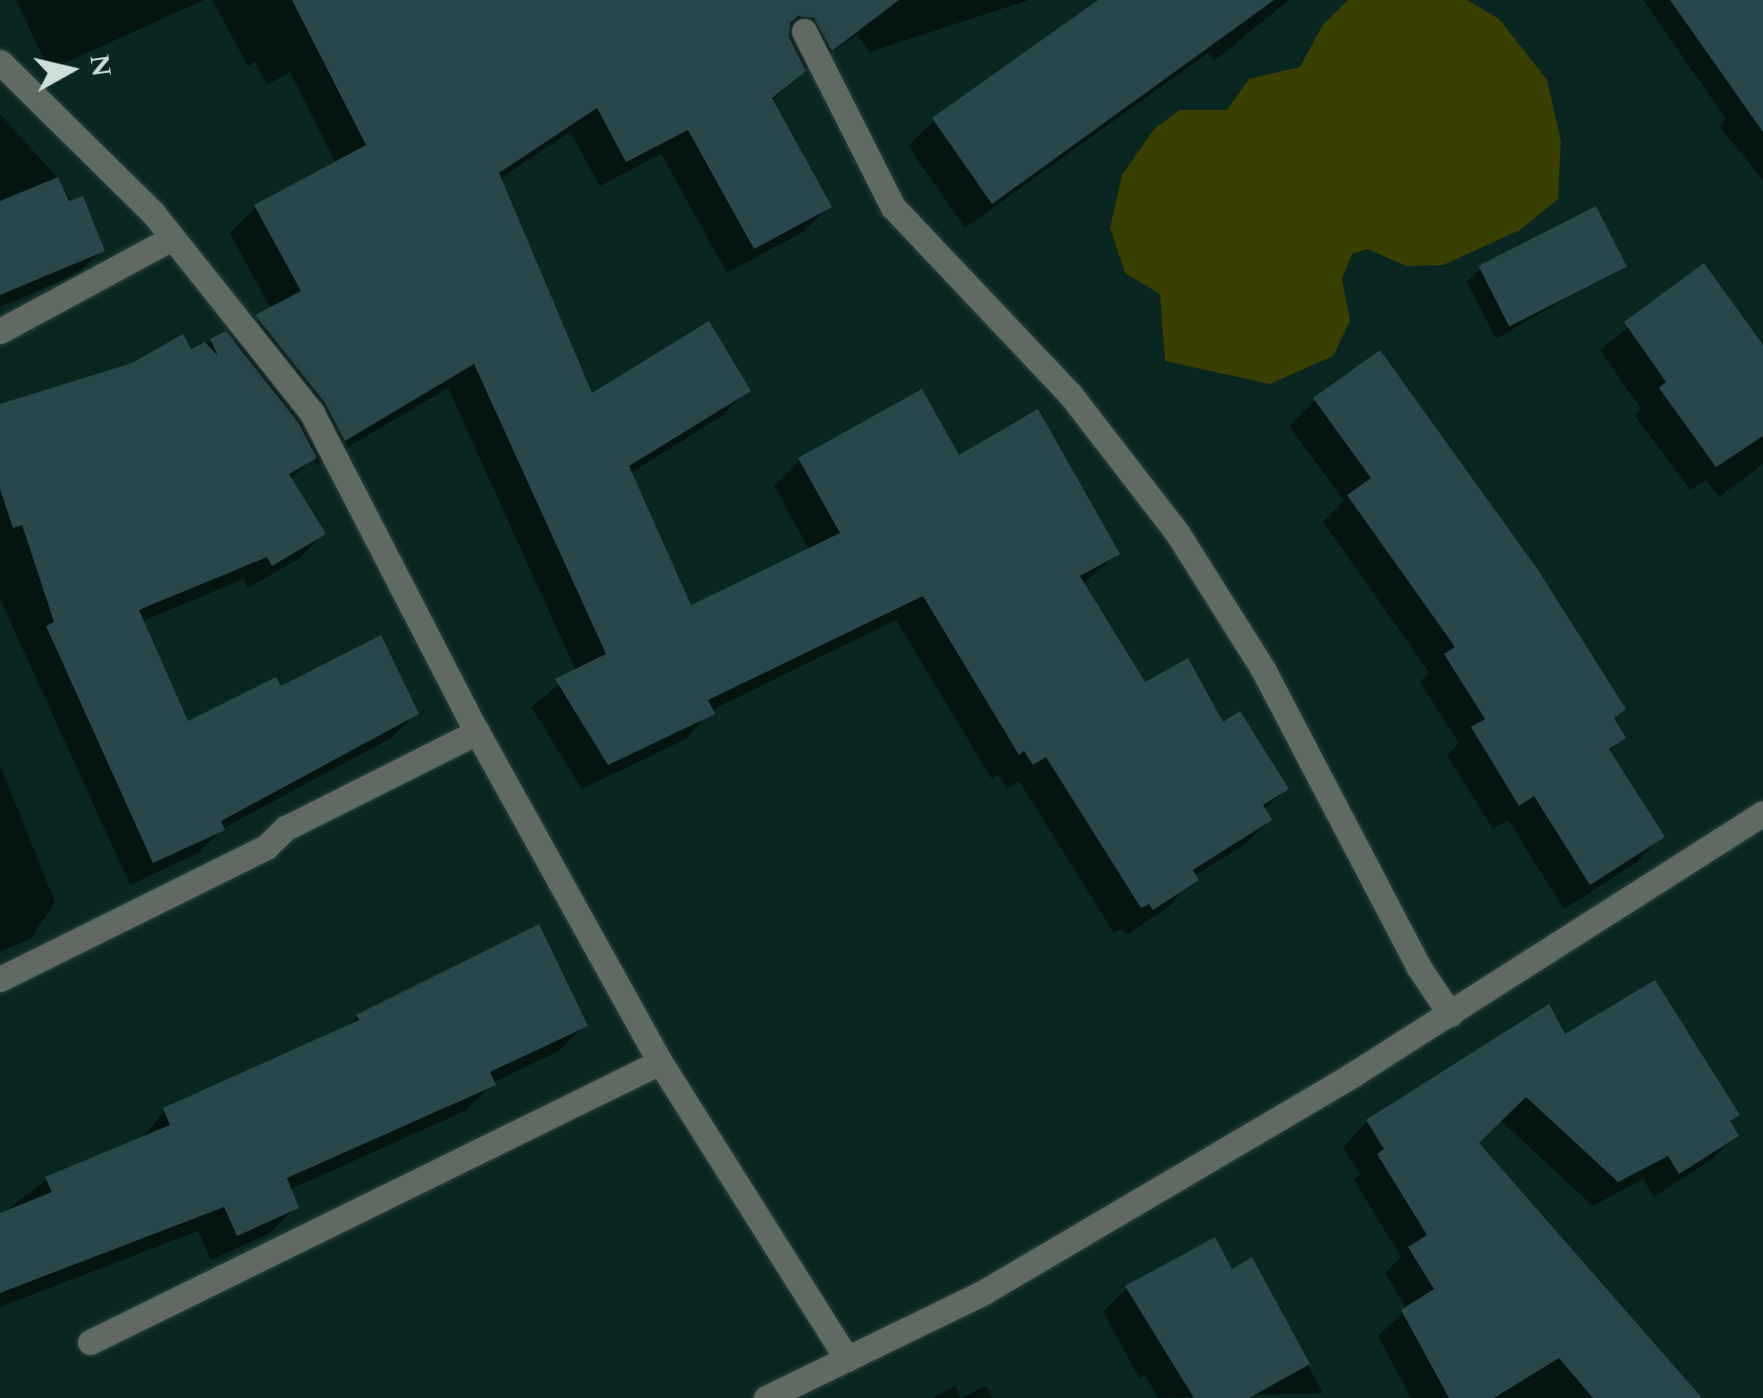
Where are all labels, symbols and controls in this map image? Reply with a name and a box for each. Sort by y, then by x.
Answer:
north arrow [20,20,120,120]
text: N [77,51,123,80]

